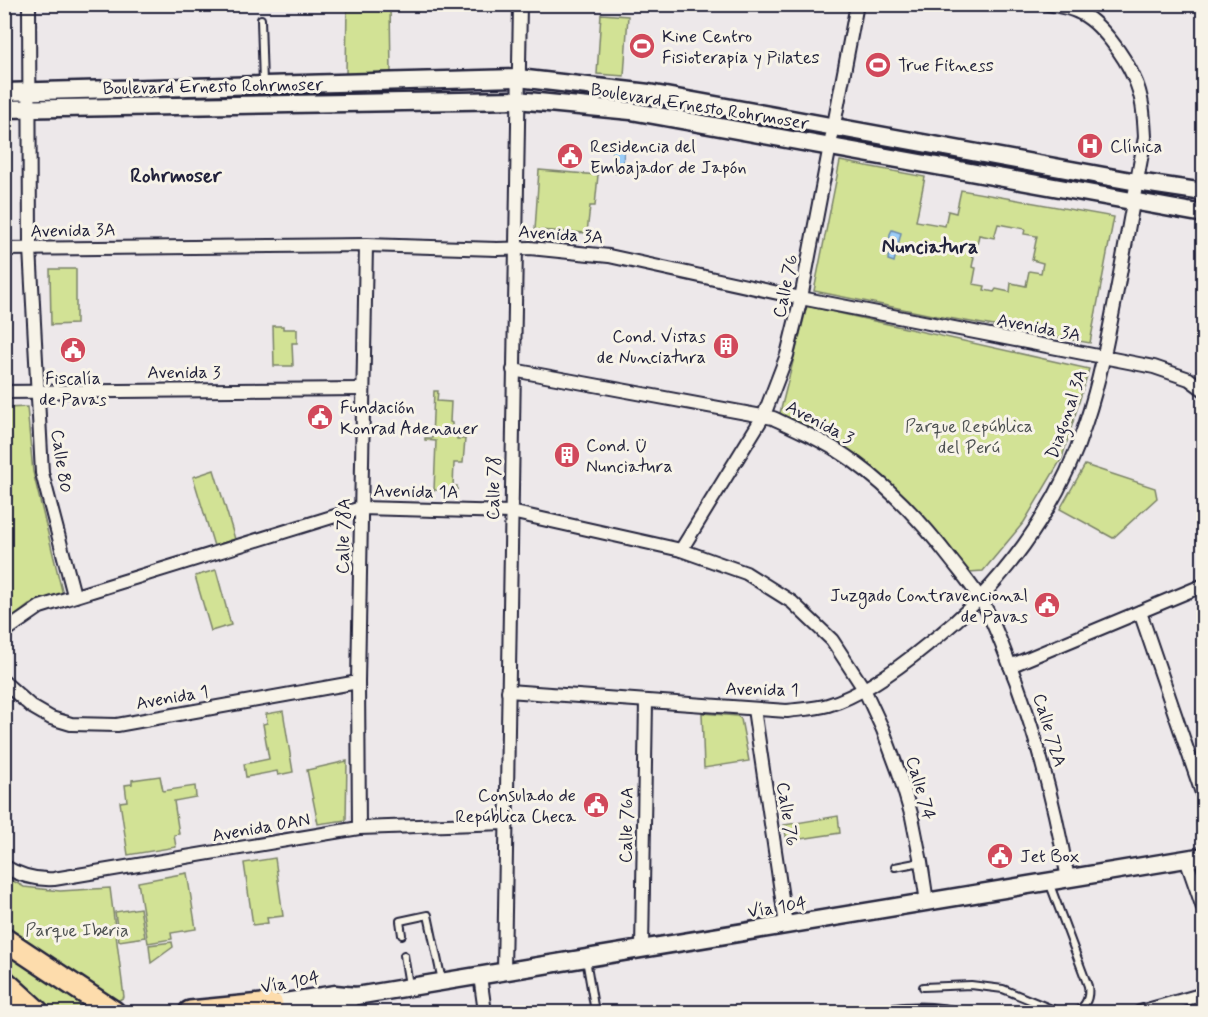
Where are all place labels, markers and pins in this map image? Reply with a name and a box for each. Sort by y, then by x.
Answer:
place label: Kine Centro Fisioterapia y Pilates [662,25,820,70]
sports icon: Kine Centro Fisioterapia y Pilates [627,31,657,61]
sports icon: True Fitness [863,50,893,80]
place label: True Fitness [898,54,994,78]
hospital icon: Clínica [1075,131,1105,161]
place label: Residencia del Embajador de Japón [590,135,747,180]
place label: Clínica [1110,135,1162,159]
public building icon: Residencia del Embajador de Japón [555,141,585,171]
place label: Cond. Vistas de Nunciatura [597,325,706,370]
building icon: Cond. Vistas de Nunciatura [711,331,741,361]
public building icon: Fiscalía de Pavas [58,335,88,365]
place label: Fiscalía de Pavas [39,367,107,412]
place label: Fundación Konrad Adenauer [340,396,479,441]
public building icon: Fundación Konrad Adenauer [305,402,335,432]
place label: Cond. Ü Nunciatura [586,434,673,479]
building icon: Cond. Ü Nunciatura [552,440,582,470]
place label: Juzgado Contravencional de Pavas [830,584,1028,629]
public building icon: Juzgado Contravencional de Pavas [1032,590,1062,620]
place label: Consulado de República Checa [455,784,576,829]
public building icon: Consulado de República Checa [581,790,611,820]
public building icon: Jet Box [985,841,1015,871]
place label: Jet Box [1020,845,1080,869]

